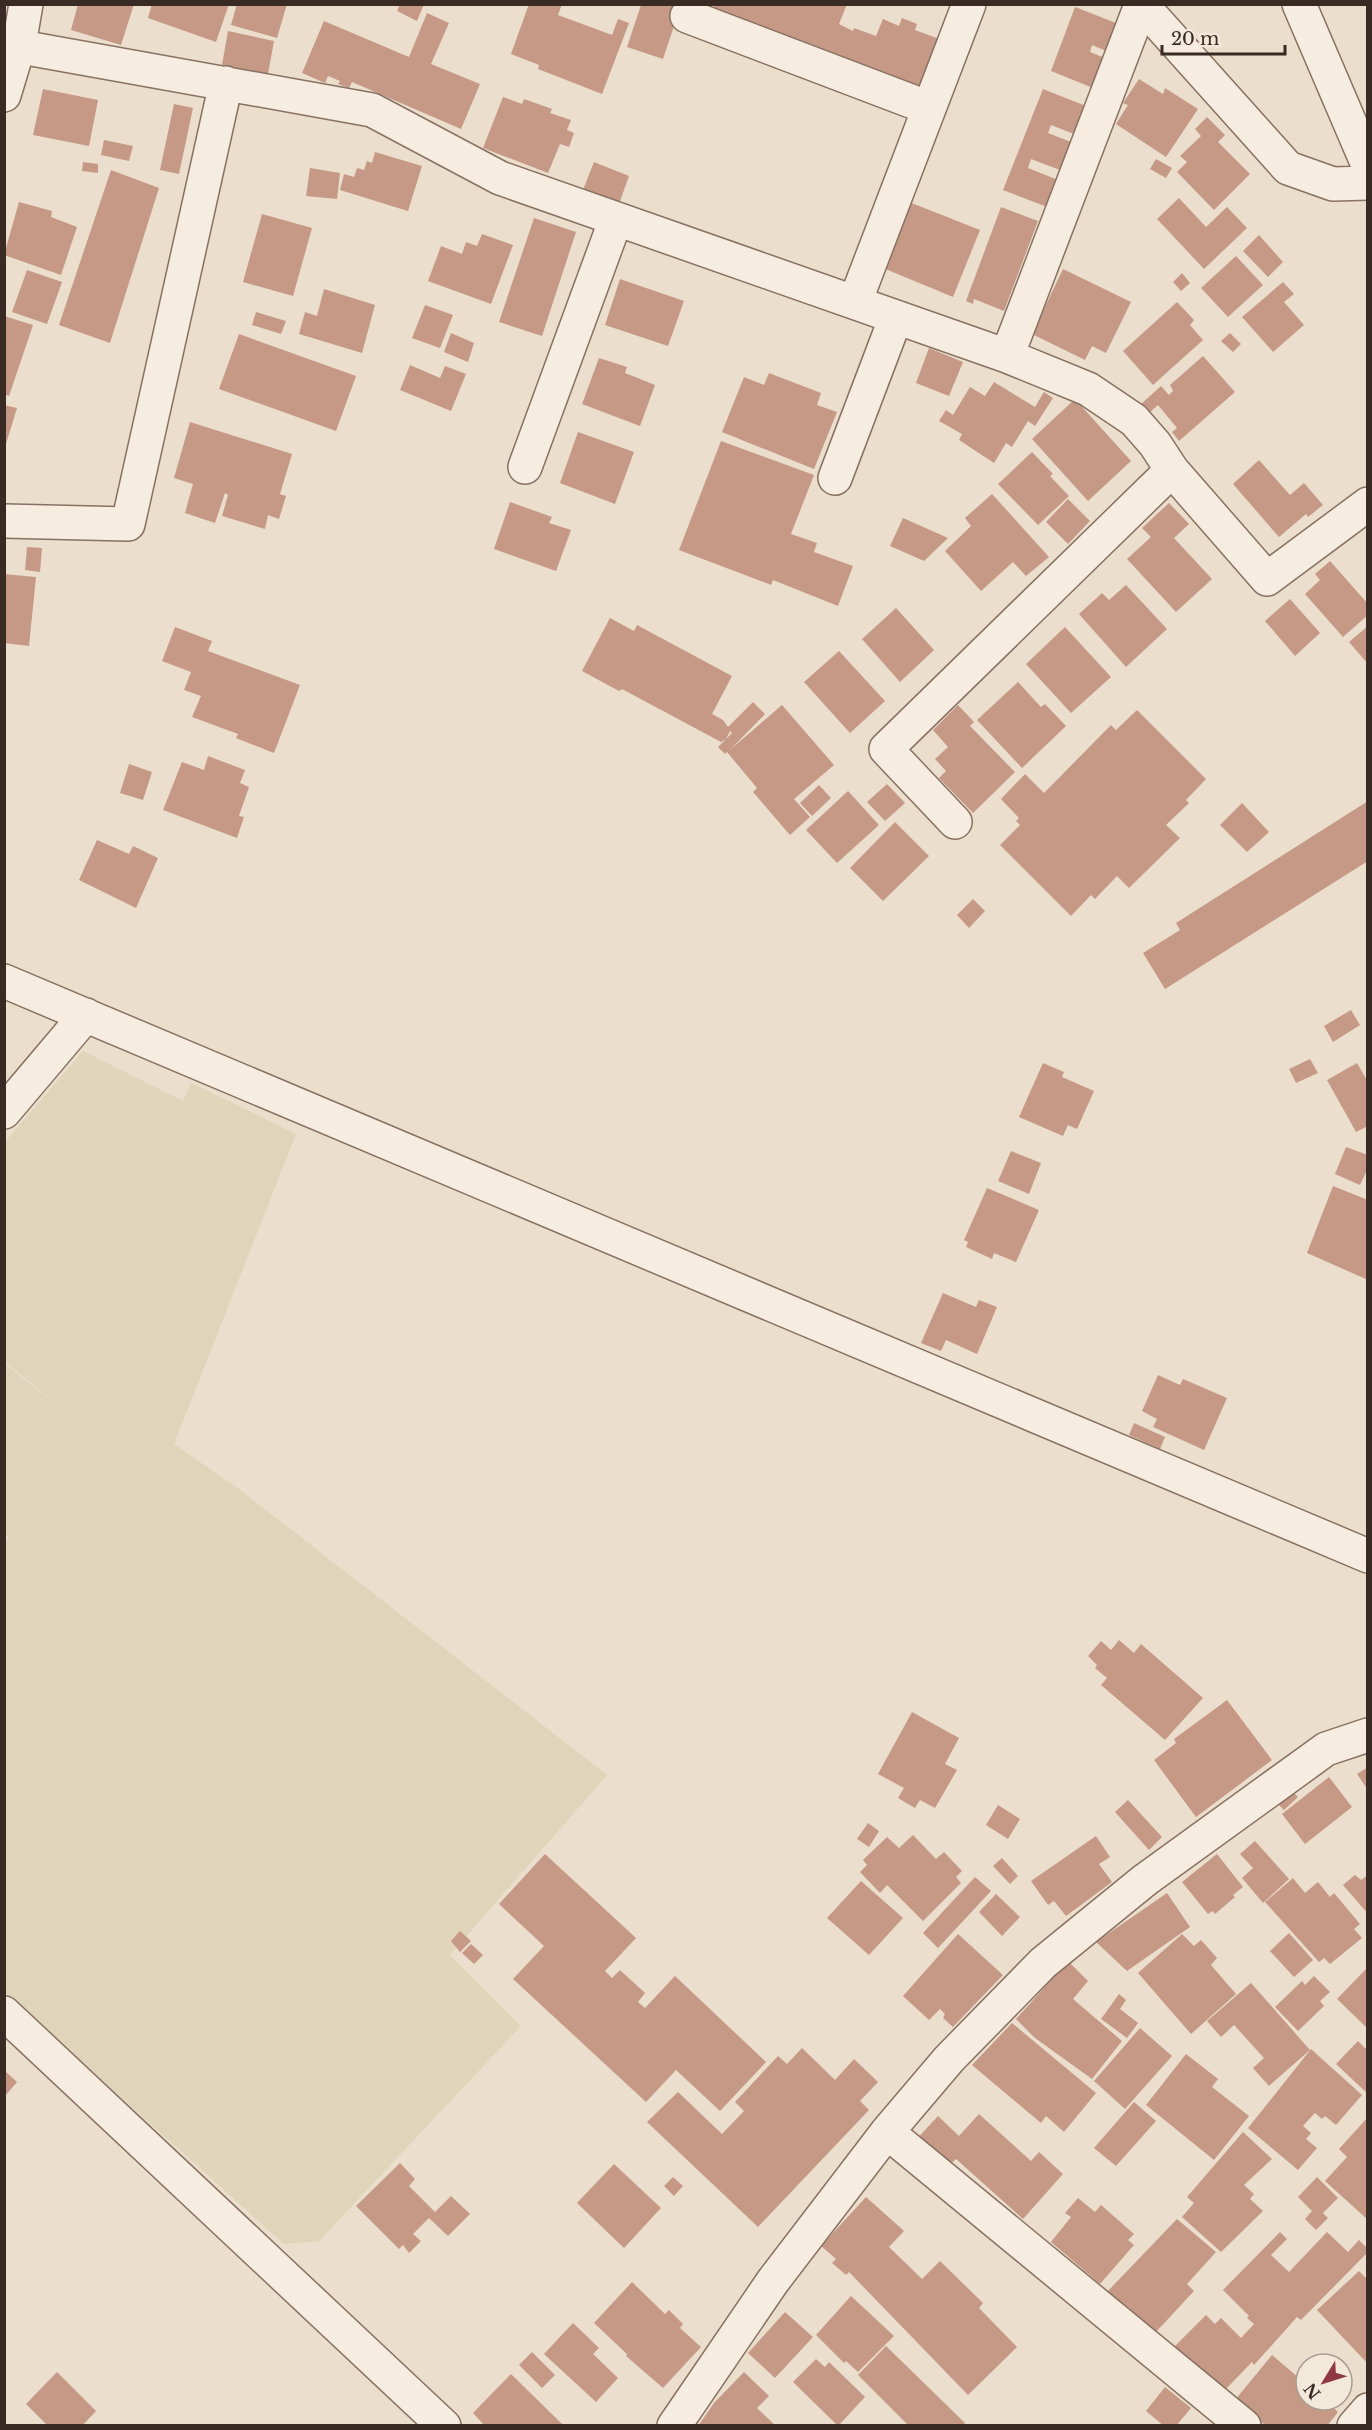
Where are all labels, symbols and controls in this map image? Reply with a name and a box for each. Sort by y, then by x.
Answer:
scale bar [1162,18,1285,56]
text: 20 m [1171,28,1219,50]
north arrow [1294,2352,1354,2412]
text: N [1300,2379,1325,2403]

